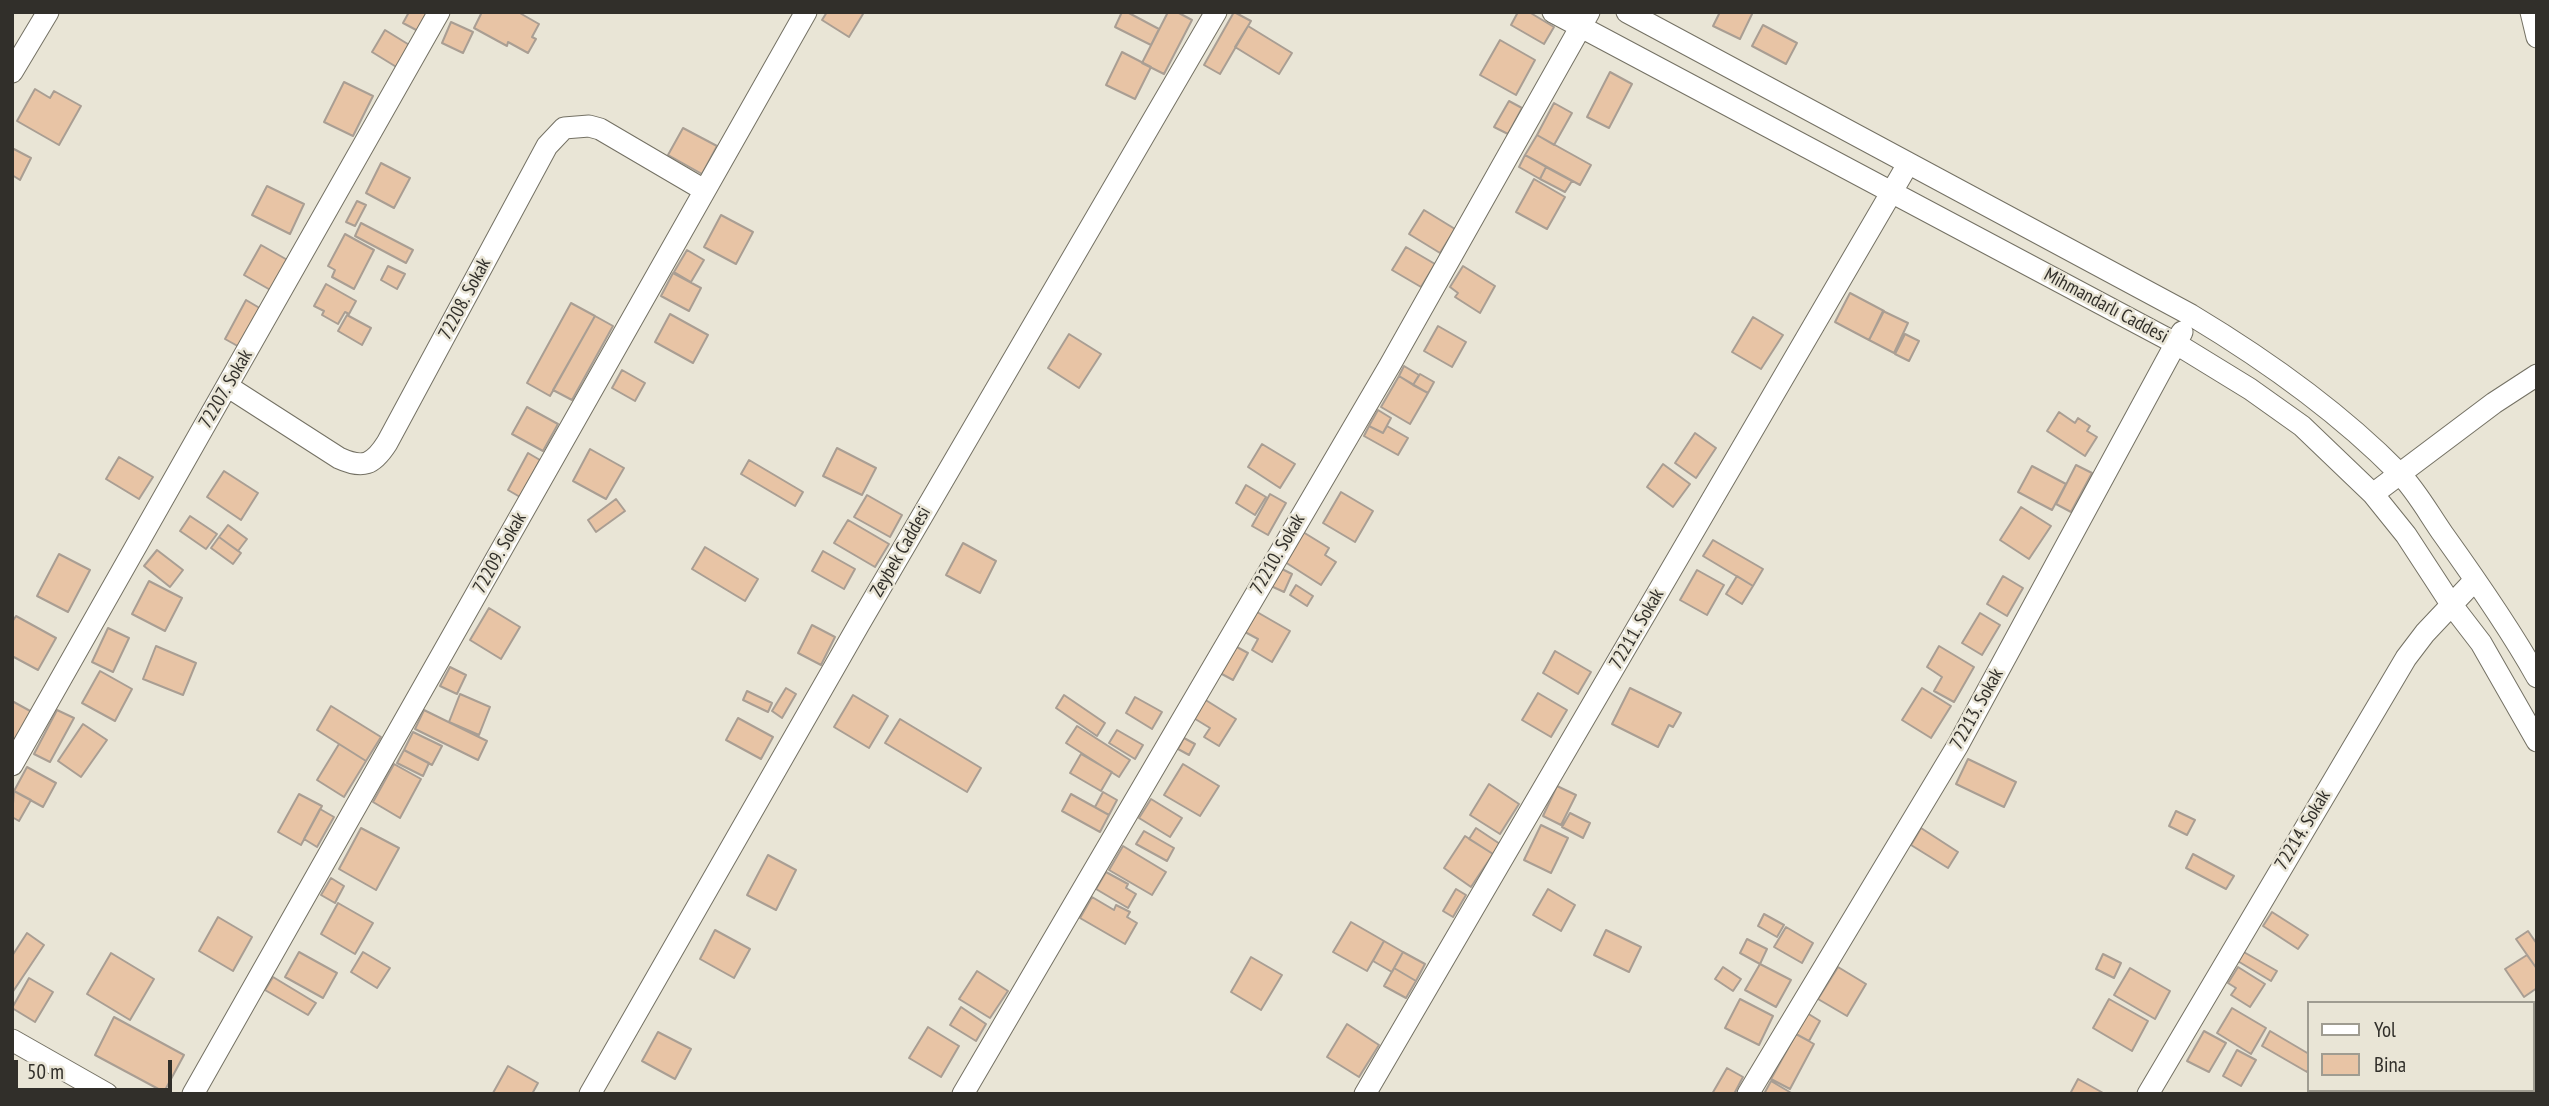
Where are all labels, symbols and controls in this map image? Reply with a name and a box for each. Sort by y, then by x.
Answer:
street label: 72208. Sokak [434,254,496,344]
street label: Mihmandarlı Caddesi [2040,264,2172,348]
street label: 72207. Sokak [194,346,258,432]
street label: Zeybek Caddesi [866,503,936,601]
street label: 72209. Sokak [468,509,532,597]
street label: 72210. Sokak [1246,510,1310,598]
street label: 72211. Sokak [1605,585,1669,673]
street label: 72213. Sokak [1945,665,2009,753]
street label: 72214. Sokak [2270,786,2336,874]
legend [2308,1001,2535,1092]
text: Yol [2374,1016,2396,1043]
scale bar [18,1046,175,1090]
text: Bina [2374,1051,2406,1078]
text: 50 m [27,1058,64,1085]

